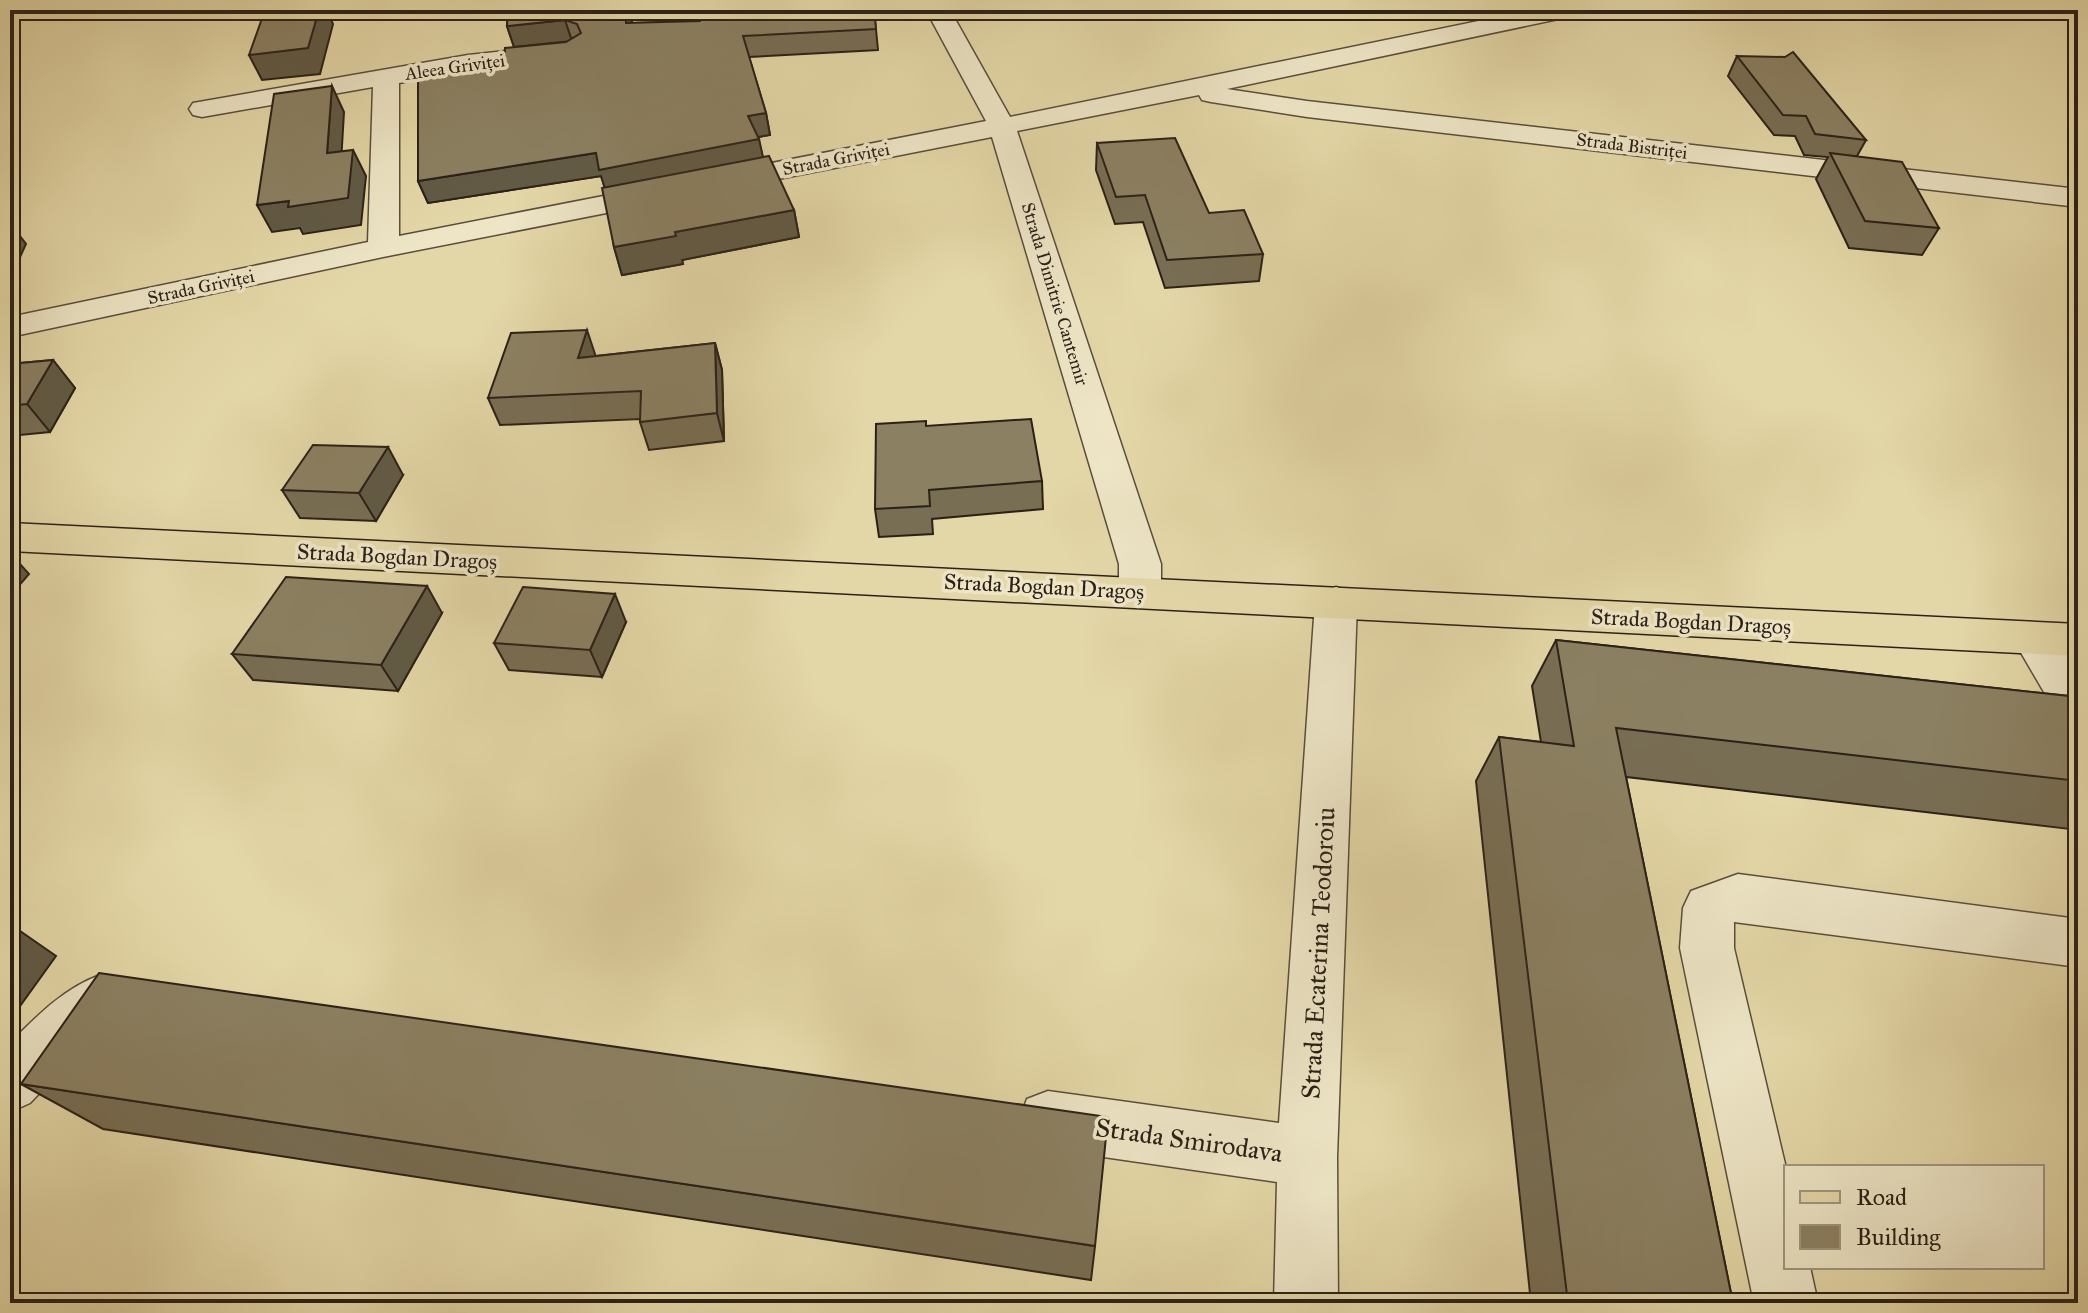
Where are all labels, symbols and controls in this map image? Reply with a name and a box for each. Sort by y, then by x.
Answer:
street label: Aleea Griviței [403,49,506,85]
street label: Strada Bistriței [1575,128,1689,164]
street label: Strada Griviței [781,138,892,180]
street label: Strada Dimitrie Cantemir [1017,200,1093,388]
street label: Strada Griviței [146,265,257,309]
street label: Strada Bogdan Dragoș [296,538,498,575]
street label: Strada Bogdan Dragoș [943,568,1145,605]
street label: Strada Bogdan Dragoș [1590,603,1792,640]
street label: Strada Ecaterina Teodoroiu [1294,806,1342,1100]
street label: Strada Smirodava [1093,1111,1285,1169]
legend [1784,1165,2044,1269]
text: Road [1856,1182,1907,1212]
text: Building [1856,1222,1941,1252]

